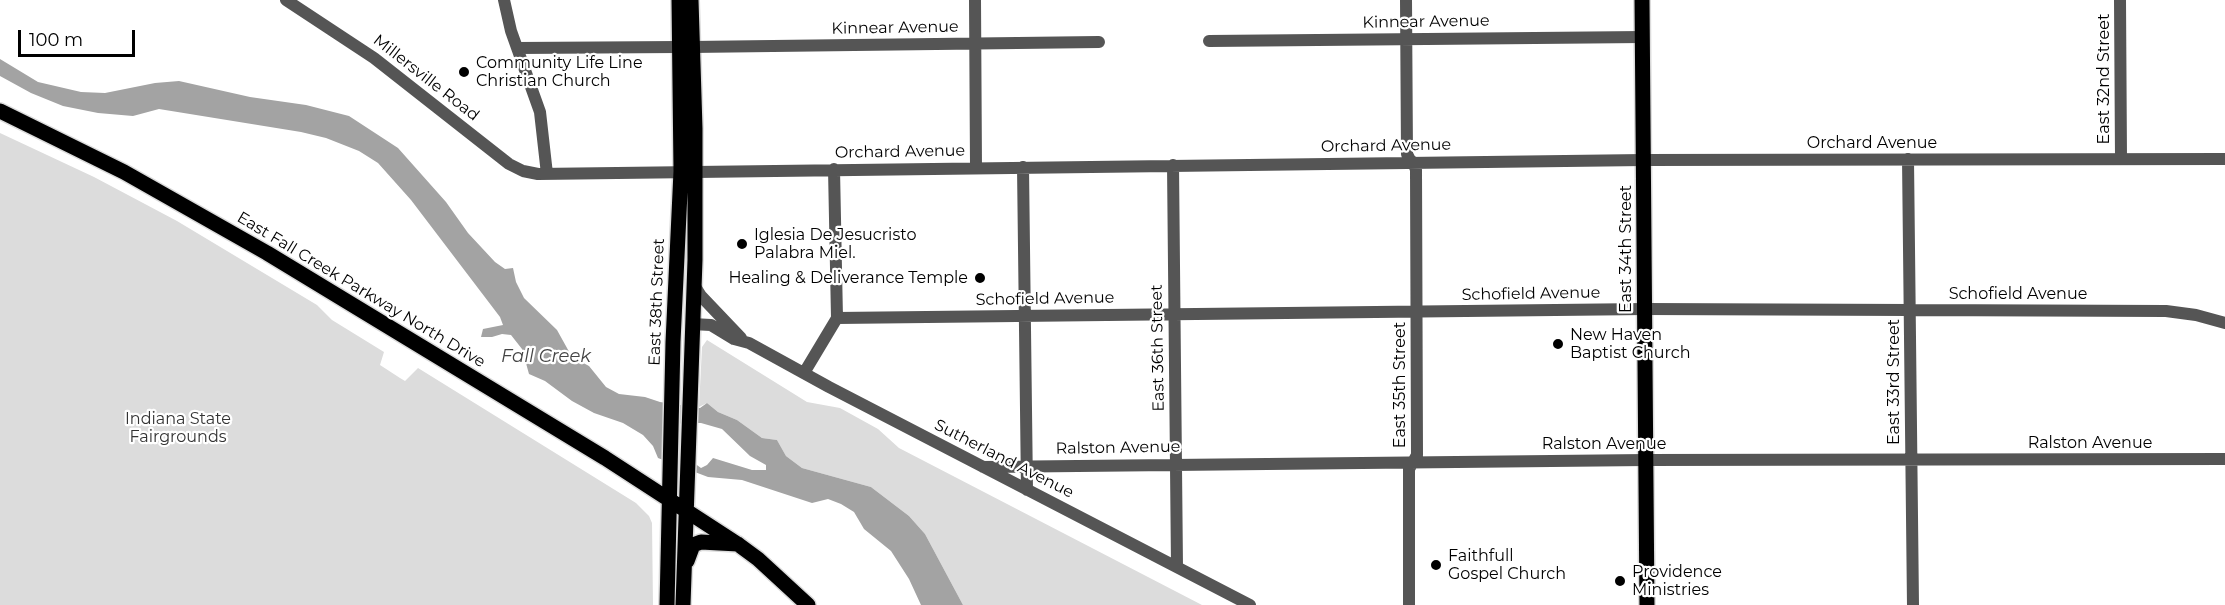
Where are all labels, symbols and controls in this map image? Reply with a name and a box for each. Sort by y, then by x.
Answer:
street label: Kinnear Avenue [1362,11,1490,33]
street label: East 32nd Street [2094,14,2114,144]
street label: Kinnear Avenue [831,17,959,39]
scale bar [21,18,138,56]
text: 100 m [29,29,83,51]
street label: Millersville Road [369,31,483,125]
place label: Community Life Line Christian Church [476,53,643,91]
marker: Community Life Line Christian Church [457,65,471,79]
street label: Orchard Avenue [1807,133,1937,153]
street label: Orchard Avenue [1321,135,1451,157]
street label: Orchard Avenue [835,141,965,163]
street label: East 34th Street [1616,185,1636,313]
street label: East Fall Creek Parkway North Drive [233,208,489,372]
place label: Iglesia De Jesucristo Palabra Miel. [754,225,916,263]
marker: Iglesia De Jesucristo Palabra Miel. [735,237,749,251]
street label: East 38th Street [645,238,669,366]
place label: Healing & Deliverance Temple [729,268,968,288]
marker: Healing & Deliverance Temple [973,271,987,285]
street label: Schofield Avenue [1461,283,1601,305]
street label: East 36th Street [1147,284,1169,412]
street label: Schofield Avenue [1949,284,2087,304]
street label: Schofield Avenue [975,288,1115,310]
street label: East 33rd Street [1884,319,1904,445]
street label: East 35th Street [1390,322,1410,448]
place label: New Haven Baptist Church [1570,325,1690,363]
marker: New Haven Baptist Church [1551,337,1565,351]
water label: Fall Creek [501,346,591,368]
park label: Indiana State Fairgrounds [125,409,231,447]
street label: Sutherland Avenue [931,416,1077,502]
street label: Ralston Avenue [2028,433,2152,453]
street label: Ralston Avenue [1542,434,1666,454]
street label: Ralston Avenue [1056,437,1180,459]
place label: Faithfull Gospel Church [1448,546,1566,584]
marker: Faithfull Gospel Church [1429,558,1443,572]
place label: Providence Ministries [1632,562,1722,600]
marker: Providence Ministries [1613,574,1627,588]

